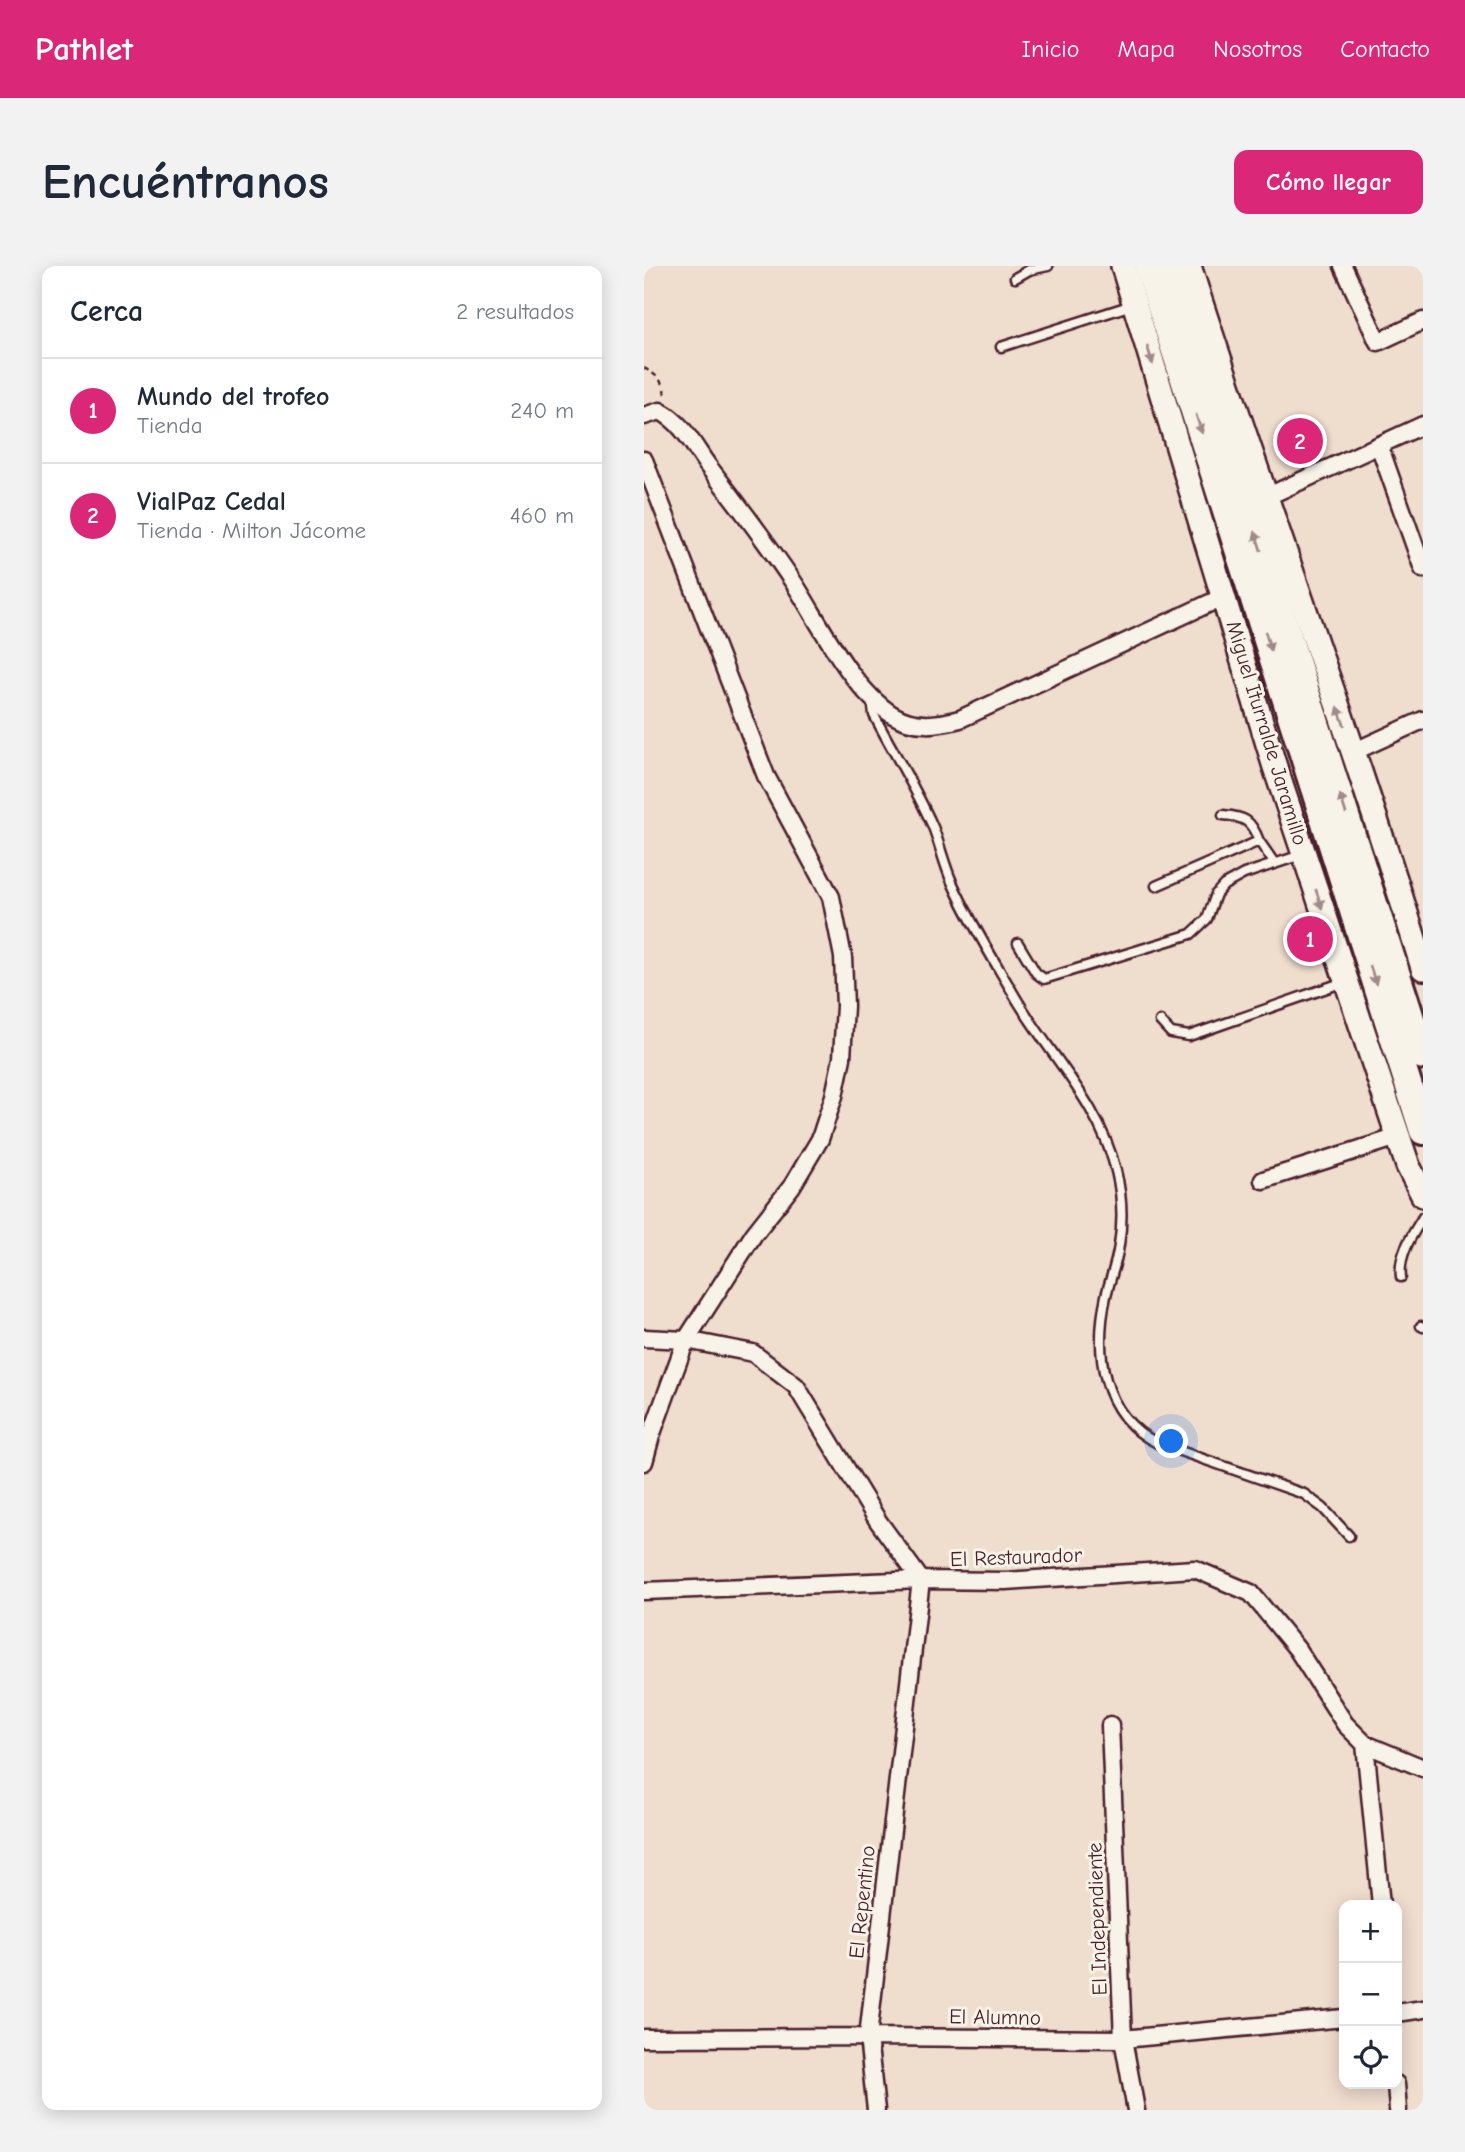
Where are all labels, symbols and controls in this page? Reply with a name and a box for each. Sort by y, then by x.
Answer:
text: Pathlet [35,30,133,68]
text: Inicio [1022,35,1079,63]
text: Mapa [1117,35,1175,63]
text: Nosotros [1213,35,1302,63]
text: Contacto [1340,35,1430,63]
button: Cómo llegar [1234,150,1423,214]
text: Encuéntranos [42,154,329,210]
text: Cerca [70,294,143,329]
text: 2 resultados [456,298,574,325]
one-way arrow [1146,344,1156,365]
text: Mundo del trofeo [137,382,330,412]
text: 1 [88,397,98,424]
text: 240 m [510,397,574,424]
text: Tienda [137,412,203,439]
one-way arrow [1194,414,1205,435]
pin: 2 [1277,415,1323,467]
text: VialPaz Cedal [137,487,286,517]
text: 2 [87,502,99,529]
text: 460 m [510,502,574,529]
text: Tienda · Milton Jácome [137,517,366,544]
one-way arrow [1252,530,1263,551]
street label: Miguel Iturralde Jaramillo [1221,618,1313,848]
one-way arrow [1263,631,1274,652]
one-way arrow [1335,706,1346,727]
one-way arrow [1337,793,1348,814]
one-way arrow [1314,889,1325,910]
pin: 1 [1287,913,1333,965]
one-way arrow [1369,965,1379,986]
your location [1154,1424,1188,1458]
street label: El Restaurador [950,1543,1083,1571]
street label: El Independiente [1082,1842,1112,1996]
street label: El Repentino [844,1844,880,1960]
map controls [1339,1900,1402,2089]
button: + [1339,1900,1402,1963]
button: − [1339,1963,1402,2026]
street label: El Alumno [949,2004,1041,2030]
button: locate [1339,2026,1402,2089]

